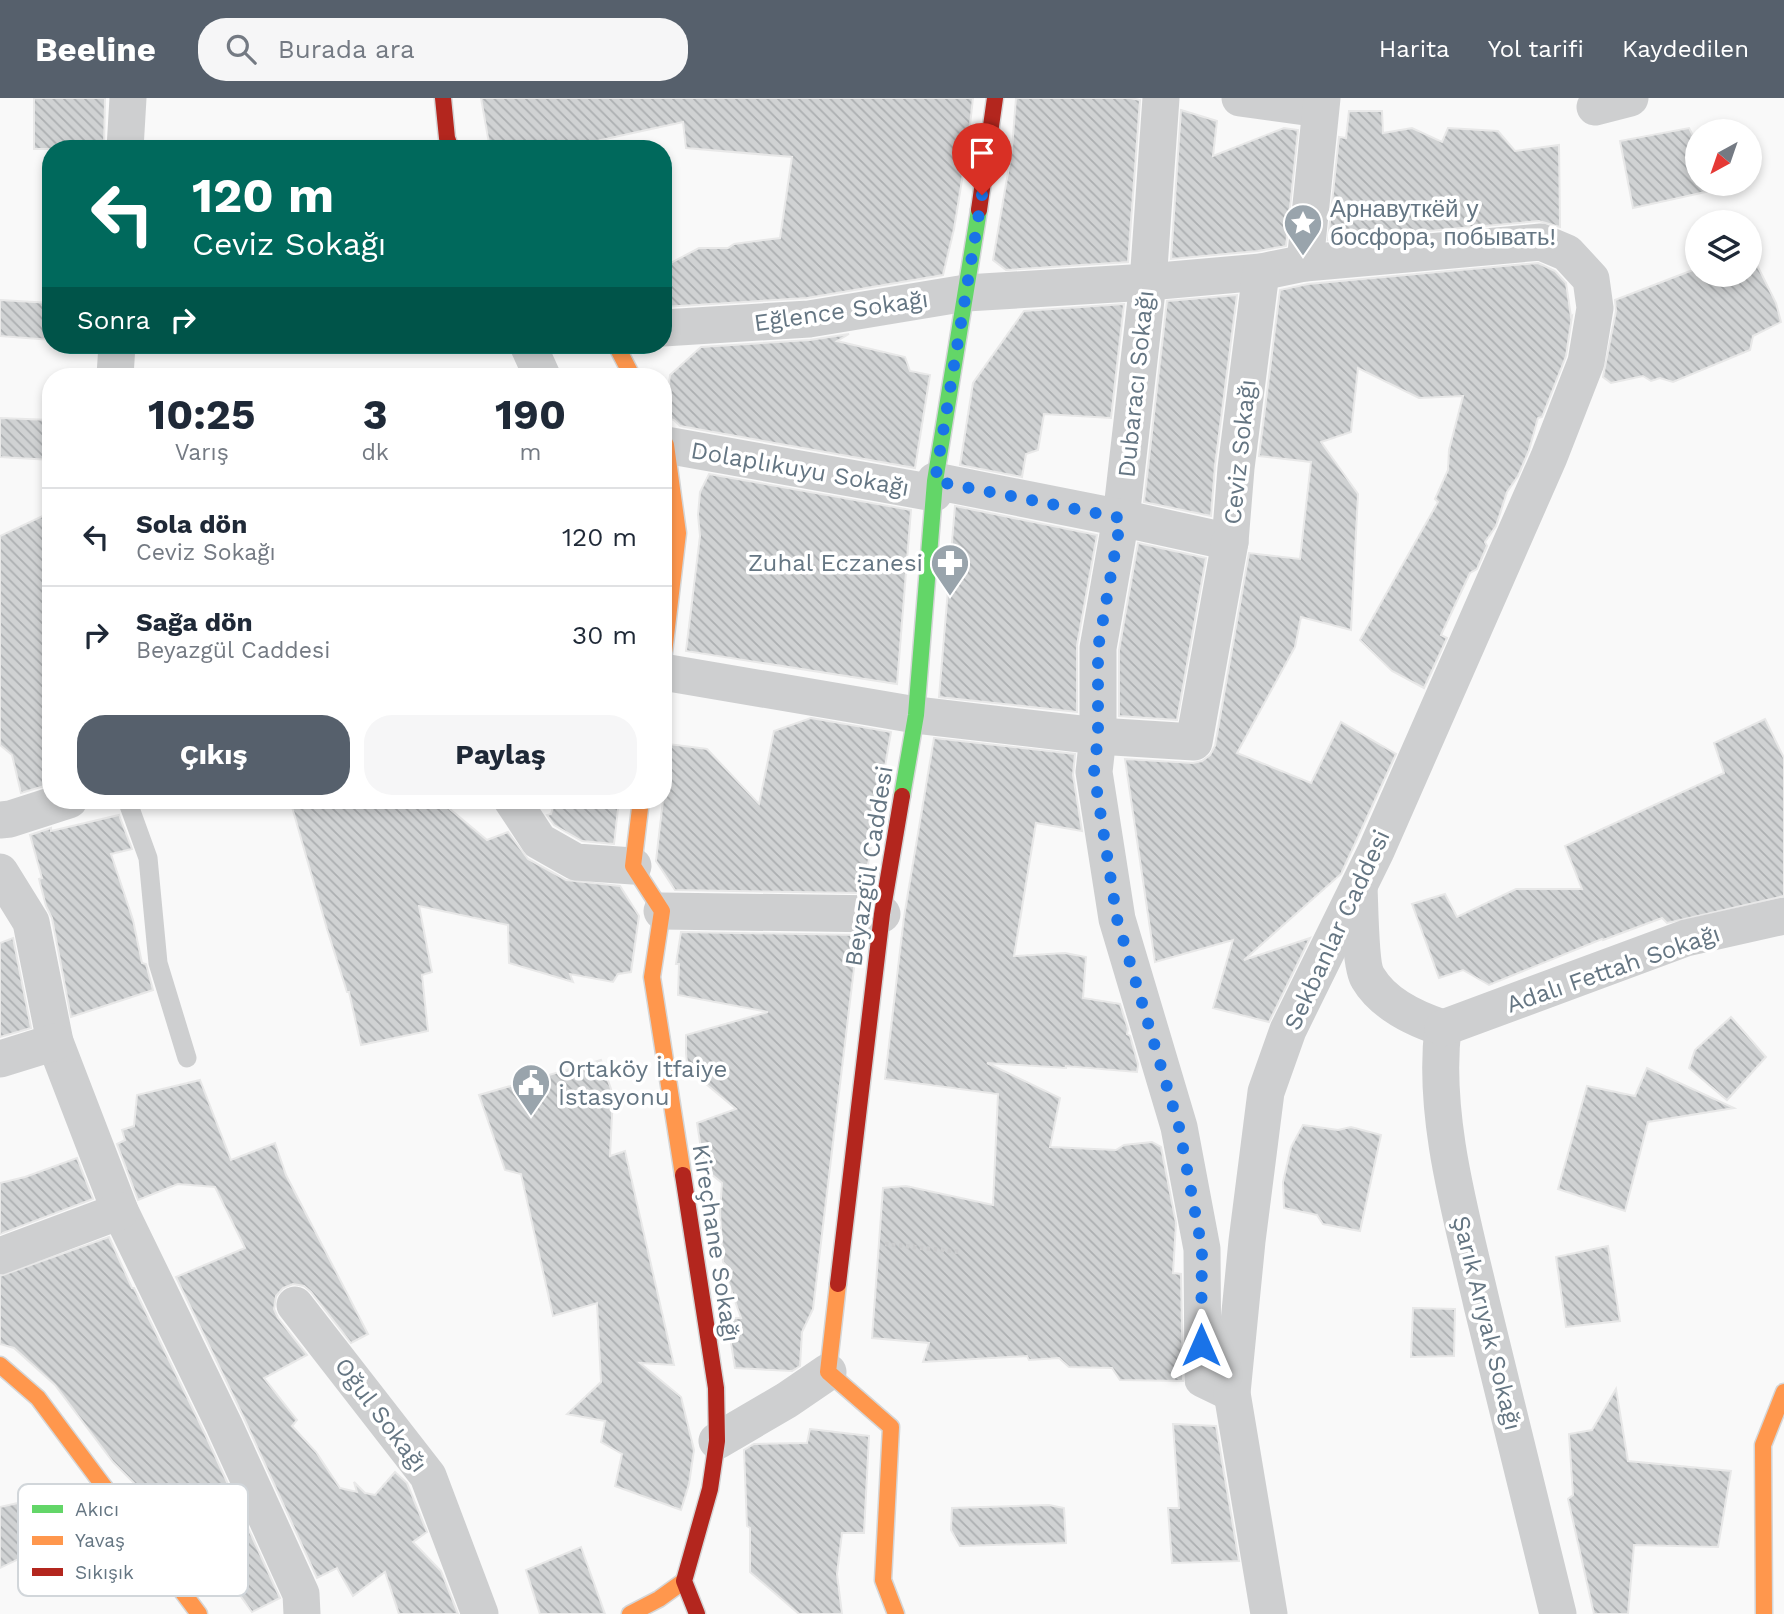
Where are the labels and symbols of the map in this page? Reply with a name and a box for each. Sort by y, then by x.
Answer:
north arrow [1685,119,1762,196]
pin [952,123,1012,195]
place label: Арнавуткёй у босфора, побывать! [1330,195,1556,251]
place icon: Арнавуткёй у босфора, побывать! [1282,202,1324,257]
street label: Eğlence Sokağı [752,285,930,337]
street label: Dubaracı Sokağı [1112,289,1160,479]
street label: Ceviz Sokağı [1218,378,1262,526]
street label: Dolaplıkuyu Sokağı [689,436,911,502]
pharmacy icon: Zuhal Eczanesi [929,542,971,597]
place label: Zuhal Eczanesi [748,549,923,577]
street label: Beyazgül Caddesi [839,764,899,968]
street label: Sekbanlar Caddesi [1278,825,1396,1035]
street label: Adalı Fettah Sokağı [1503,919,1723,1019]
place label: Ortaköy İtfaiye İstasyonu [558,1055,727,1111]
public building icon: Ortaköy İtfaiye İstasyonu [510,1062,552,1117]
street label: Kireçhane Sokağı [687,1142,745,1344]
street label: Şarık Arıyak Sokağı [1447,1213,1527,1433]
position arrow [1164,1308,1238,1382]
street label: Oğul Sokağı [329,1352,433,1478]
legend [18,1484,248,1596]
text: Akıcı [75,1498,119,1521]
text: Yavaş [75,1529,125,1552]
text: Sıkışık [75,1561,134,1584]

